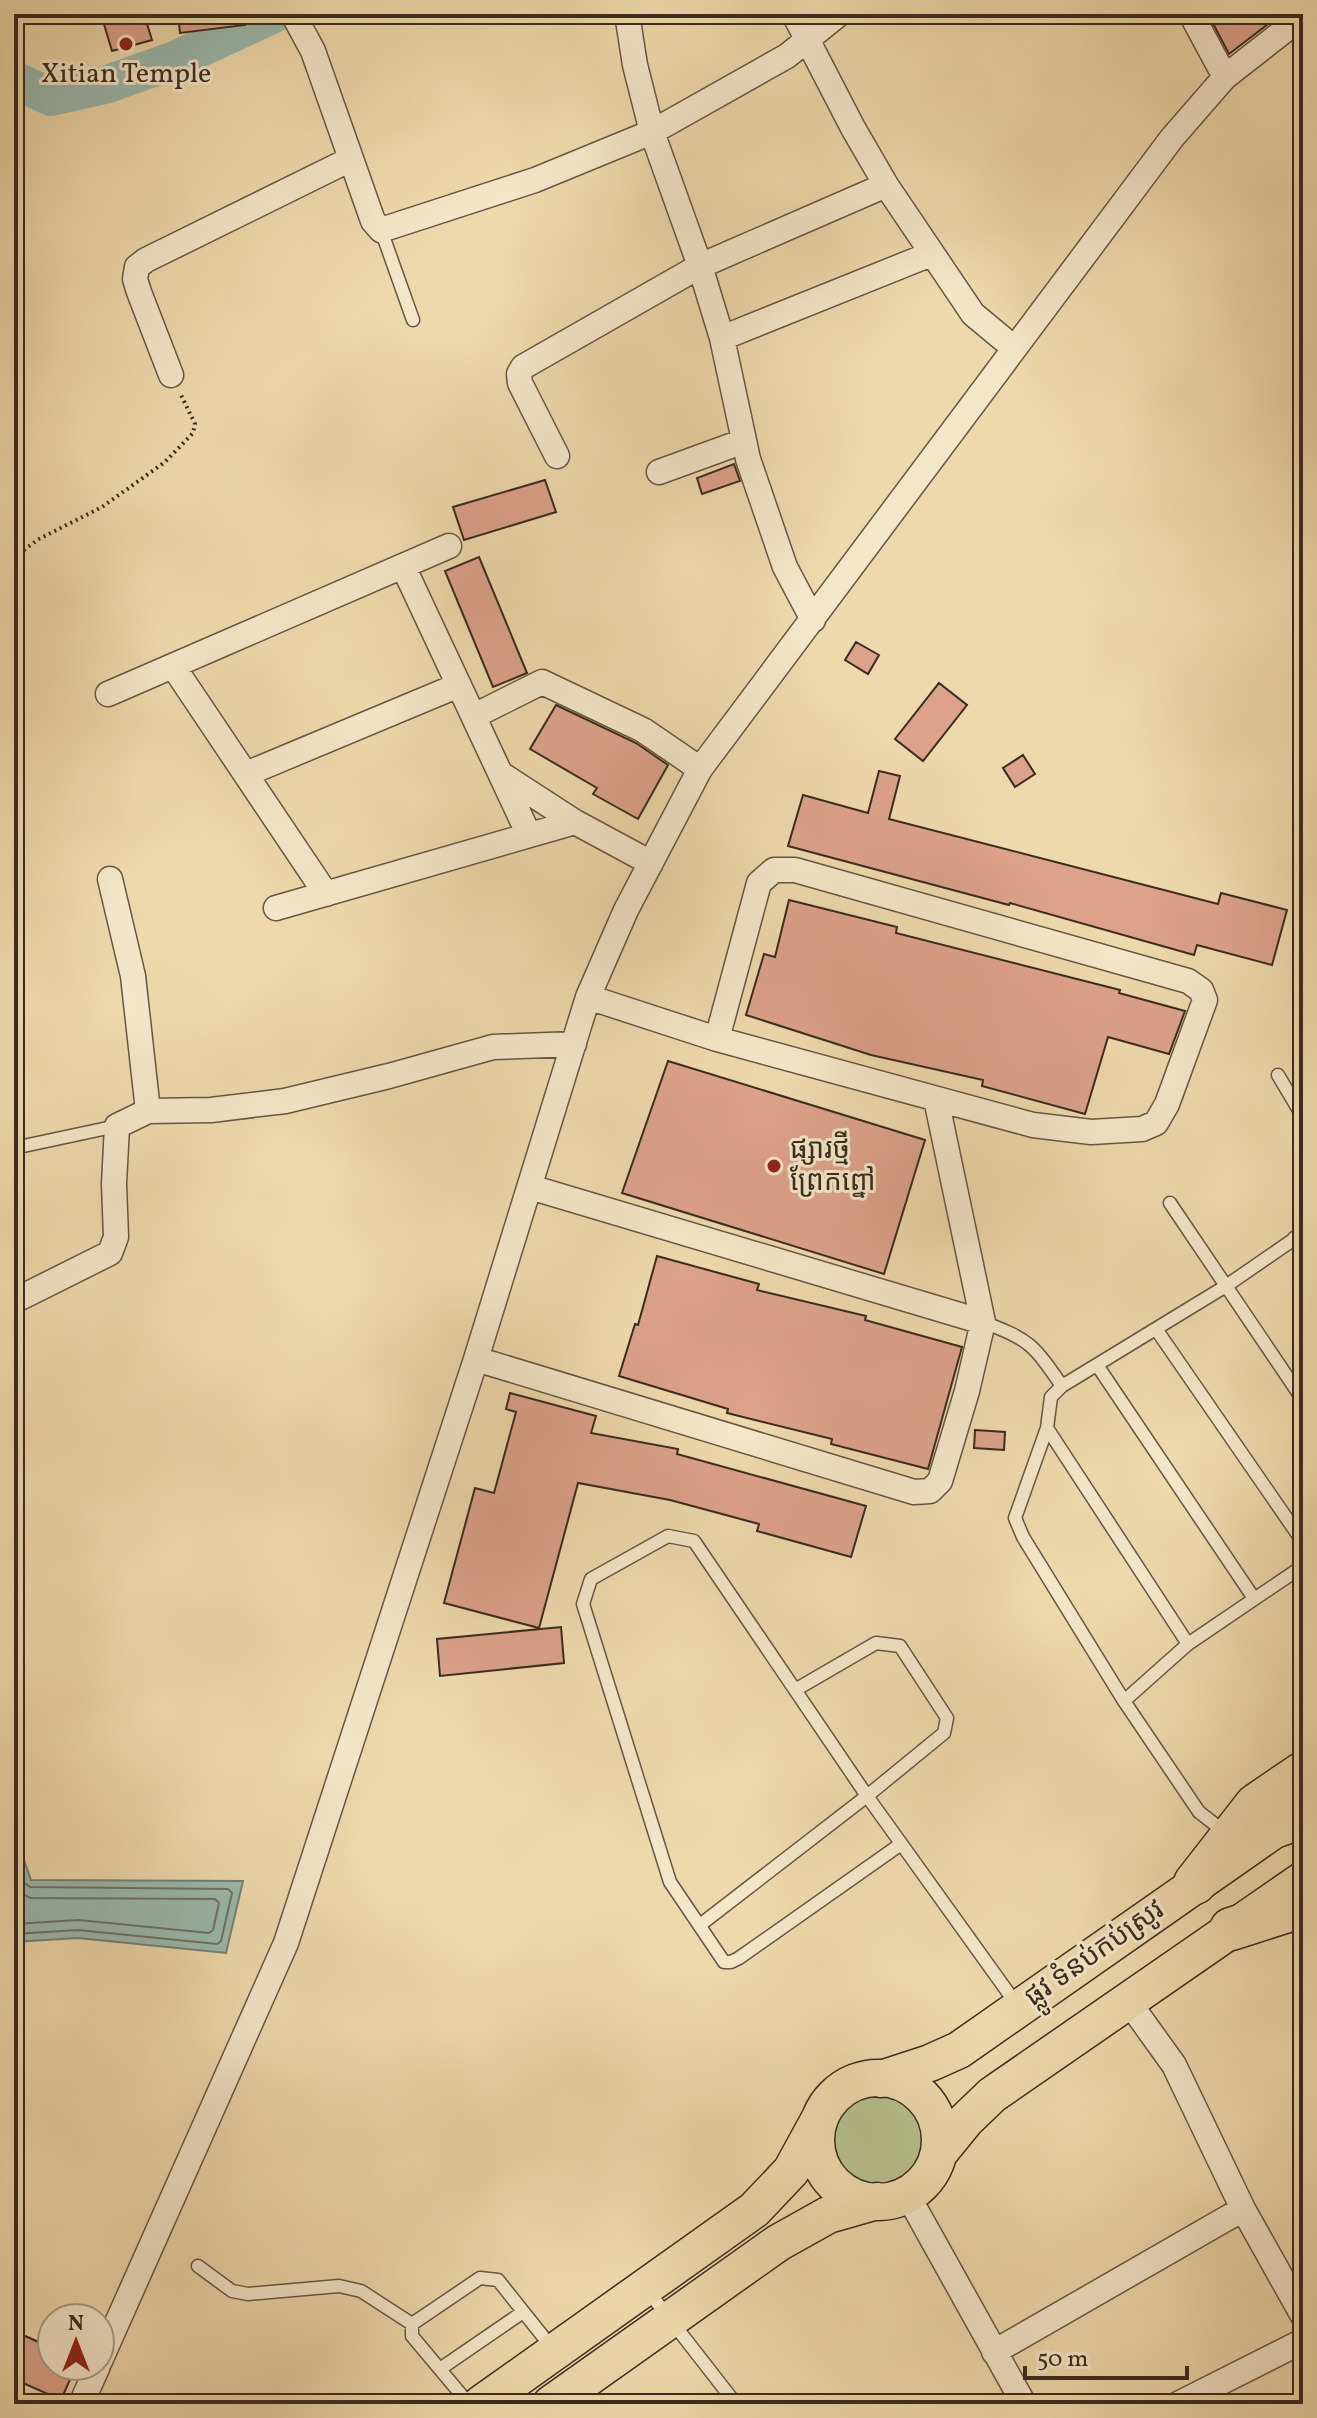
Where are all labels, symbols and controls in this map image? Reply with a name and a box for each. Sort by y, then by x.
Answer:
marker: Xitian Temple [117,35,135,53]
place label: Xitian Temple [41,55,211,94]
place label: ផ្សារថ្មី ព្រែកព្នៅ [790,1130,876,1202]
marker: ផ្សារថ្មី ព្រែកព្នៅ [765,1157,783,1175]
street label: ផ្លូវ ទំនប់កប់ស្រូវ [1017,1891,1175,2020]
north arrow [36,2302,116,2382]
text: N [68,2309,84,2340]
scale bar [1025,2330,1187,2380]
text: 50 m [1037,2343,1089,2377]

